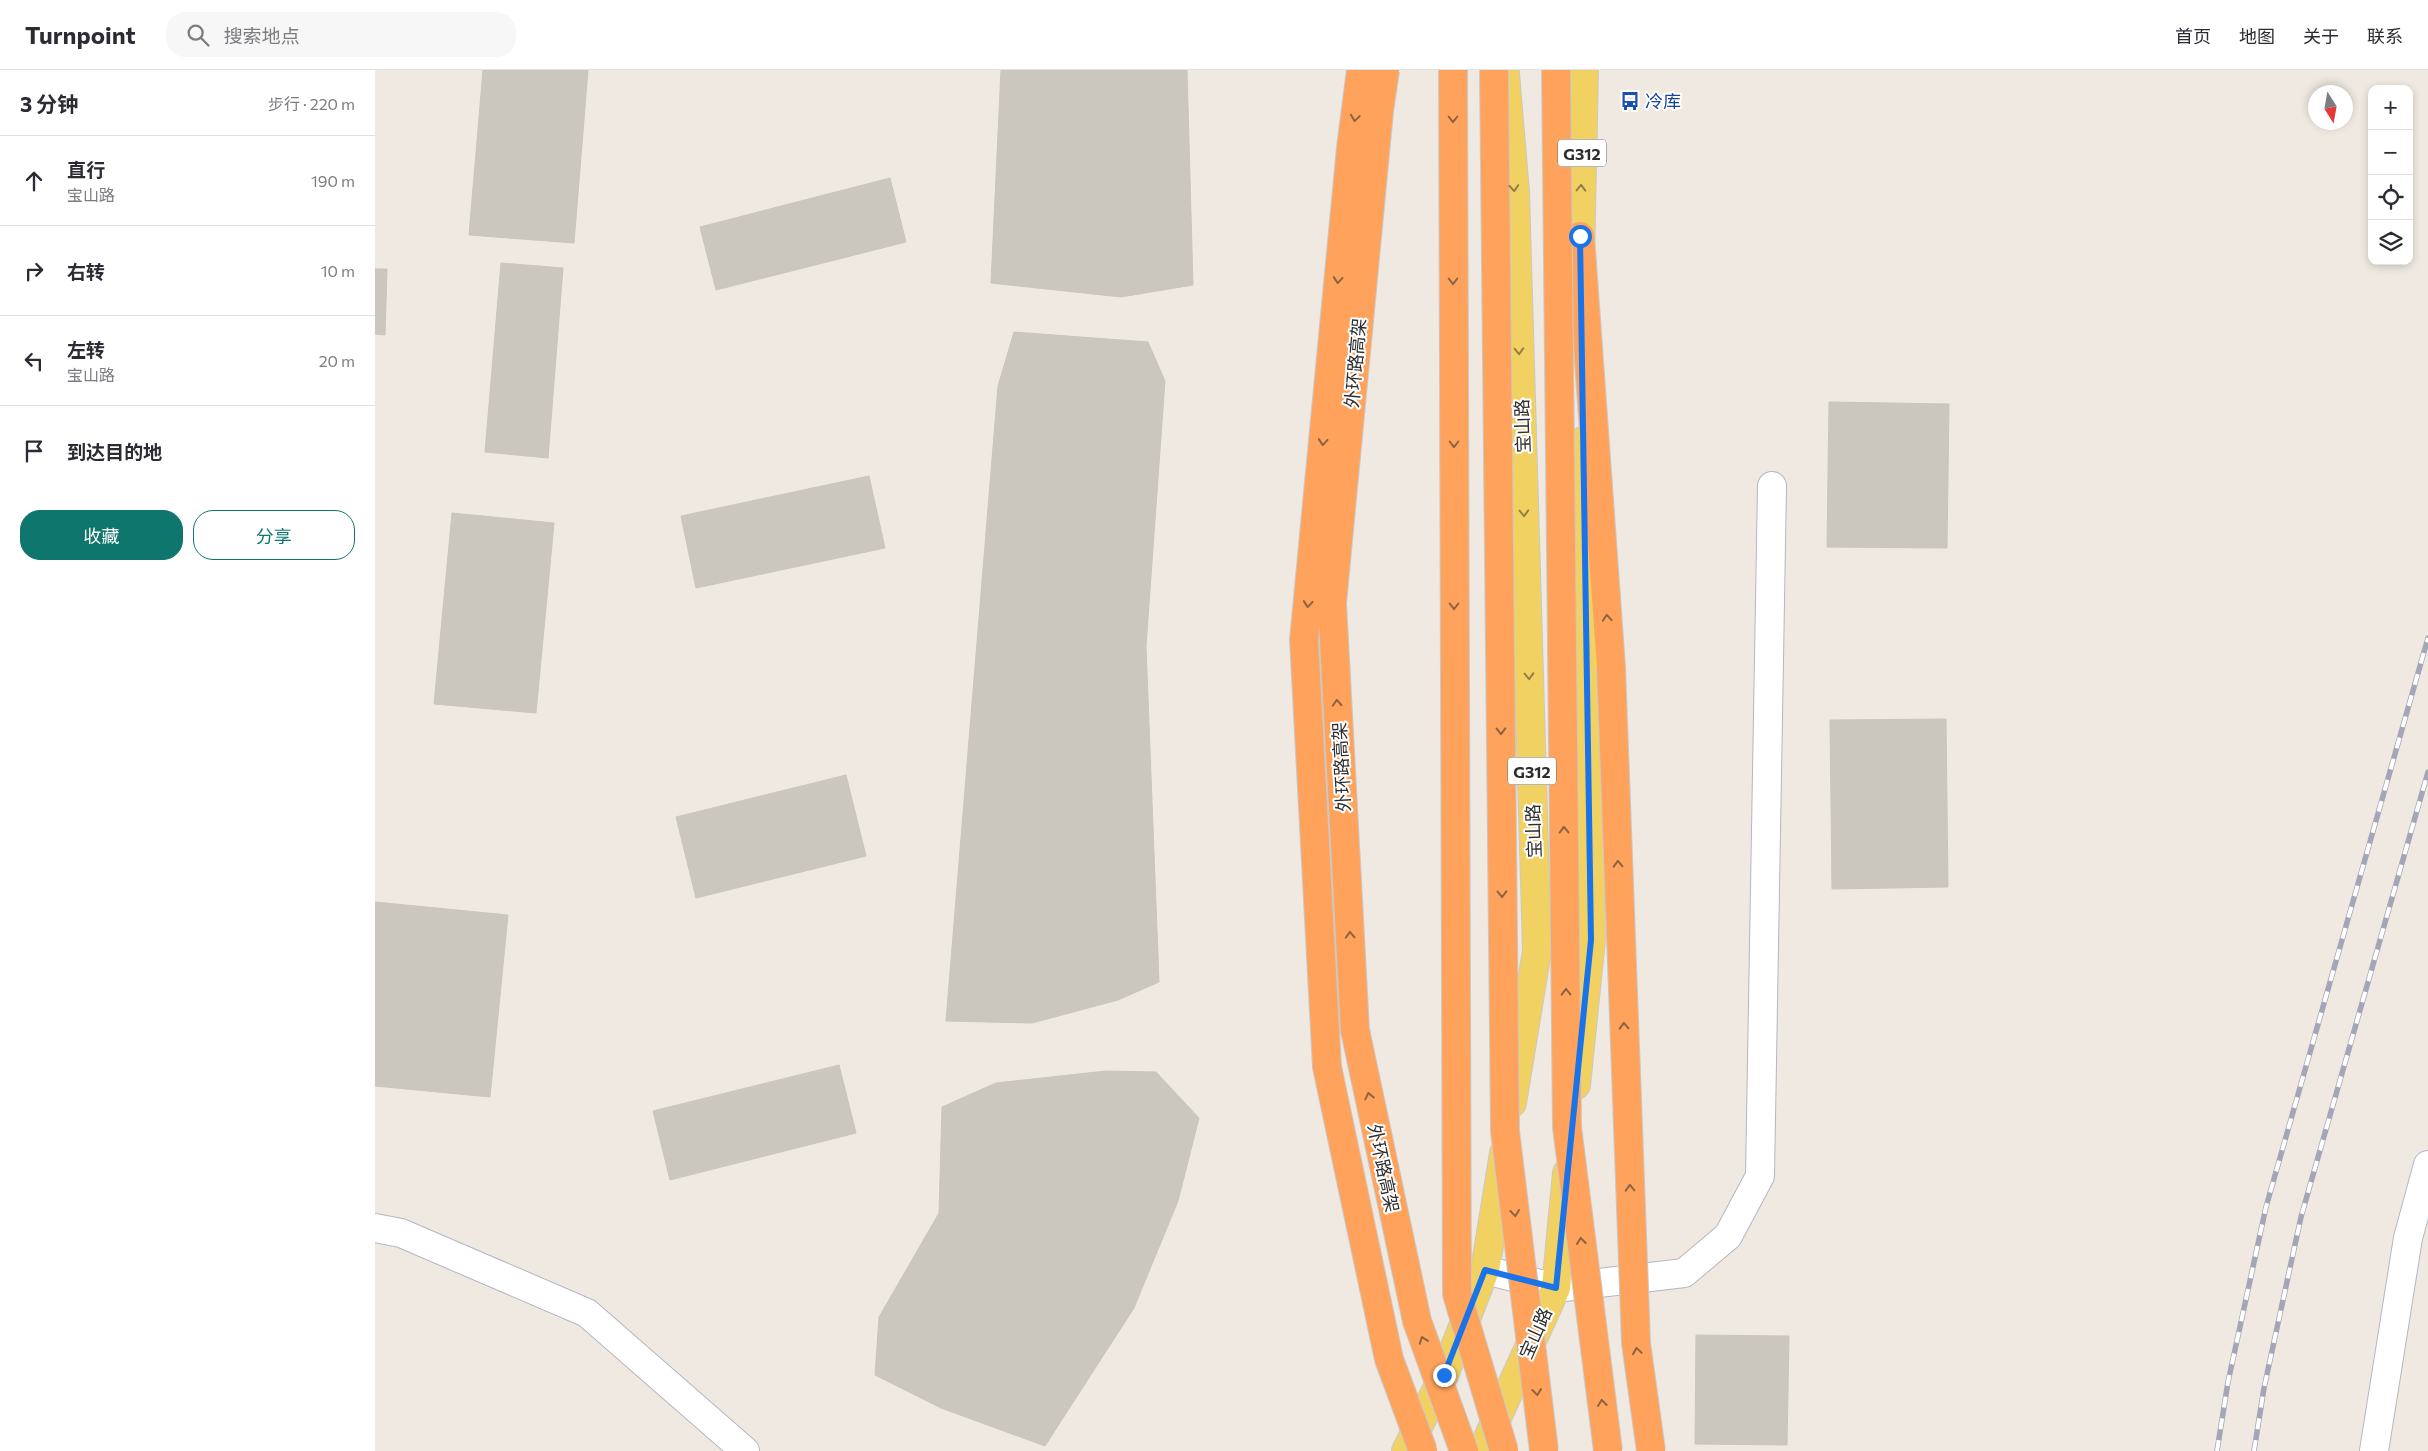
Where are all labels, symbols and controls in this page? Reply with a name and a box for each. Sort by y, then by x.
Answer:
search box [166,12,516,57]
text: Turnpoint [25,20,136,49]
icon: search [184,21,212,49]
text: 搜索地点 [224,24,300,47]
text: 首页 [2175,25,2211,47]
text: 地图 [2239,25,2275,47]
text: 关于 [2303,25,2339,47]
text: 联系 [2367,25,2403,47]
north arrow [2308,85,2353,130]
map controls [2368,85,2413,265]
button: + [2368,85,2413,130]
bus stop icon: 冷库 [1619,90,1641,112]
place label: 冷库 [1645,90,1681,112]
text: 3 分钟 [20,91,78,116]
text: 步行 · 220 m [268,94,355,113]
one-way arrow [1350,115,1361,123]
one-way arrow [1448,115,1458,123]
button: − [2368,130,2413,175]
road number: G312 [1558,140,1606,166]
text: 直行 [67,158,105,181]
icon: ahead [20,167,48,195]
text: 190 m [311,171,355,190]
button: locate [2368,175,2413,220]
one-way arrow [1576,183,1586,191]
text: 宝山路 [67,185,115,204]
one-way arrow [1509,185,1520,193]
button: layers [2368,220,2413,265]
route start [1569,225,1592,248]
icon: right [20,257,48,285]
text: 右转 [67,260,105,283]
text: 10 m [321,261,355,280]
one-way arrow [1333,276,1344,284]
one-way arrow [1448,278,1458,285]
street label: 外环路高架 [1340,317,1370,409]
text: 左转 [67,338,105,361]
icon: left [20,347,48,375]
one-way arrow [1514,347,1525,355]
text: 20 m [319,351,355,370]
text: 宝山路 [67,365,115,384]
street label: 宝山路 [1510,399,1534,453]
icon: arrive [20,437,48,465]
one-way arrow [1318,438,1329,446]
text: 到达目的地 [67,440,162,463]
one-way arrow [1449,440,1459,448]
button: 收藏 [20,510,183,560]
button: 分享 [193,510,355,560]
one-way arrow [1519,510,1529,517]
one-way arrow [1303,600,1314,608]
one-way arrow [1449,602,1459,610]
one-way arrow [1602,614,1613,622]
one-way arrow [1524,672,1534,680]
one-way arrow [1332,698,1343,706]
street label: 外环路高架 [1328,721,1354,813]
one-way arrow [1496,728,1506,735]
road number: G312 [1508,758,1556,784]
street label: 宝山路 [1521,804,1545,858]
one-way arrow [1559,826,1569,834]
one-way arrow [1613,859,1624,867]
one-way arrow [1497,890,1507,898]
one-way arrow [1344,931,1355,939]
one-way arrow [1561,988,1571,996]
one-way arrow [1619,1022,1630,1030]
one-way arrow [1364,1091,1375,1100]
street label: 外环路高架 [1364,1122,1404,1214]
one-way arrow [1625,1184,1636,1192]
one-way arrow [1509,1209,1520,1217]
one-way arrow [1577,1237,1587,1246]
street label: 宝山路 [1514,1304,1556,1362]
one-way arrow [1419,1336,1429,1344]
one-way arrow [1632,1346,1643,1354]
route end [1433,1364,1456,1387]
one-way arrow [1531,1388,1542,1396]
one-way arrow [1597,1398,1608,1406]

